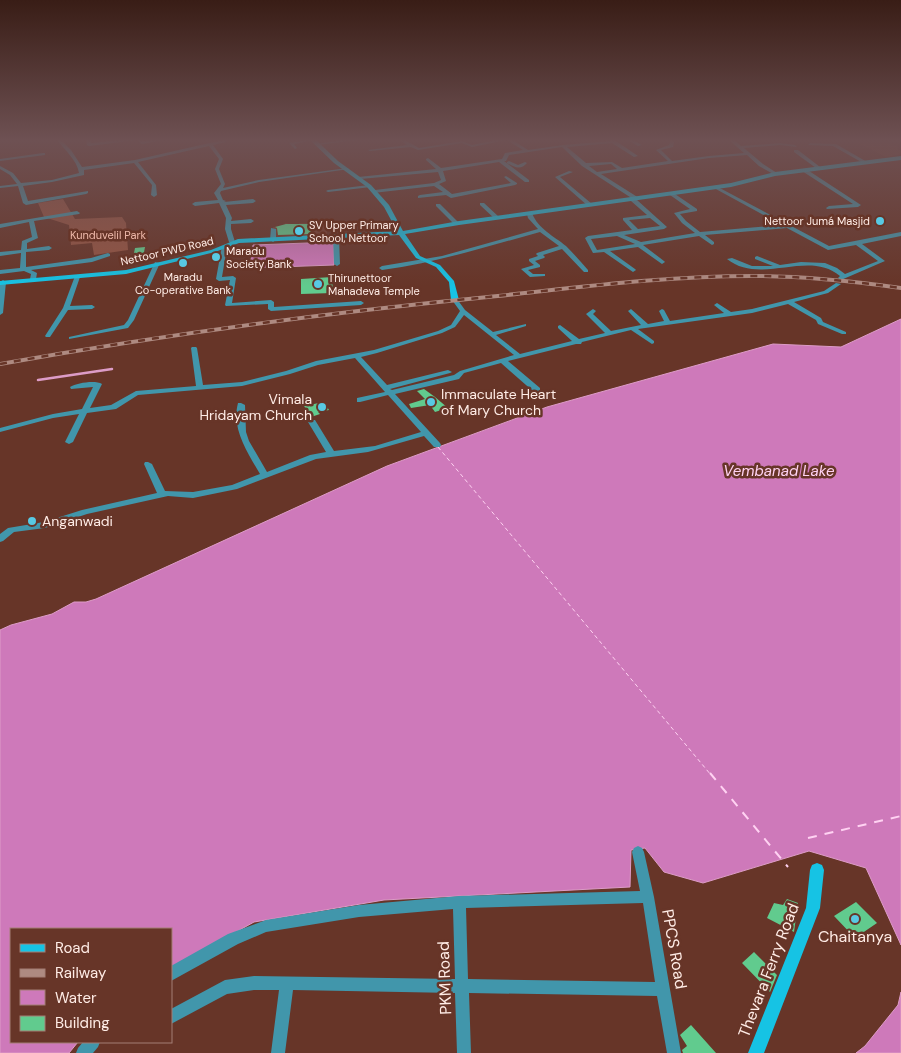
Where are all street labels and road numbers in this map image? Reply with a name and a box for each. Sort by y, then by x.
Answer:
street label: Nettoor PWD Road [119,233,215,269]
street label: Thevara Ferry Road [733,900,804,1040]
street label: PPCS Road [657,907,692,991]
street label: PKM Road [433,941,456,1015]

